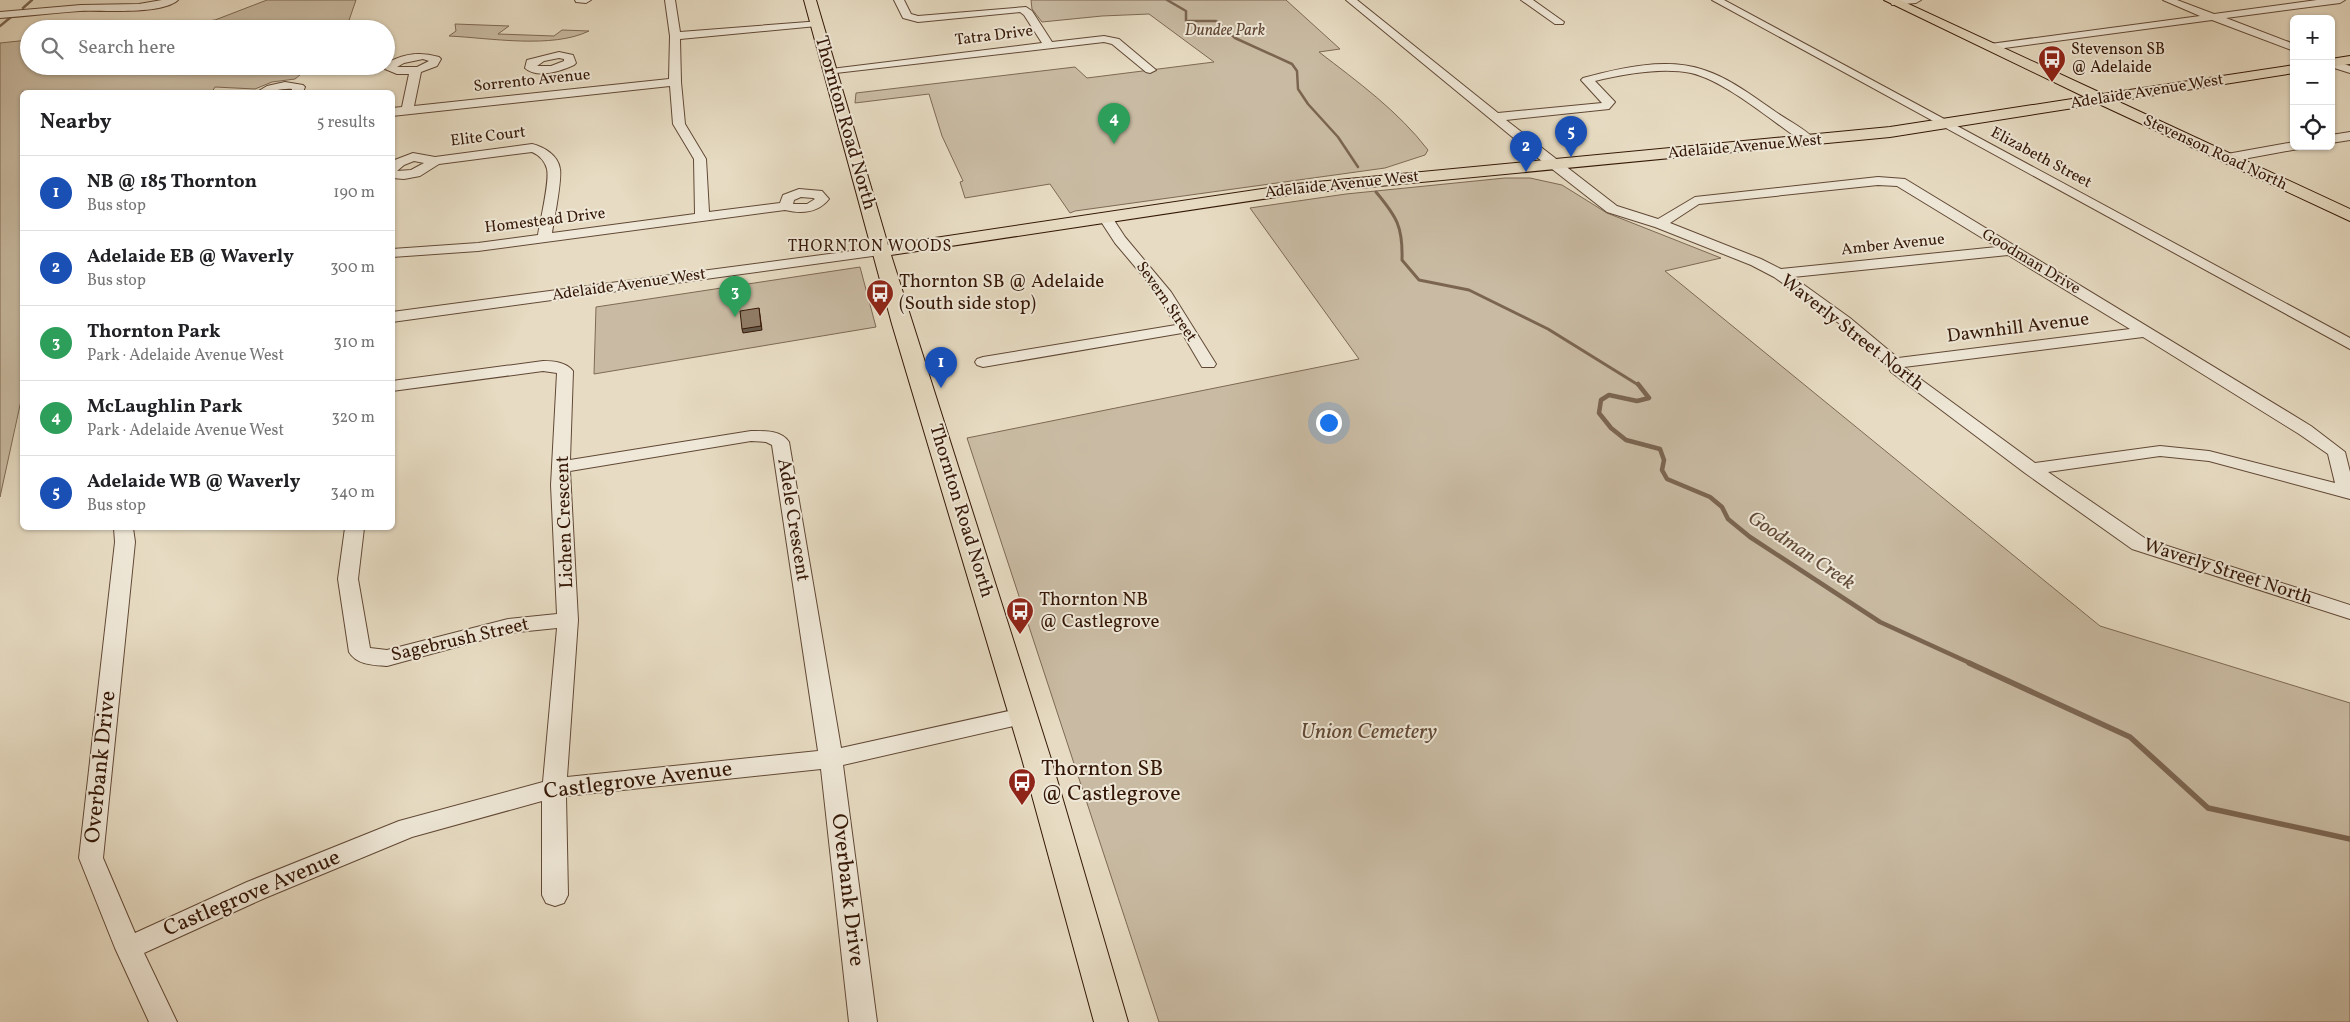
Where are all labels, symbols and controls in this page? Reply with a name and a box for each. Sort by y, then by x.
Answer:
map controls [2290,15,2335,150]
button: + [2290,15,2335,60]
search box [20,20,395,75]
street label: Tatra Drive [954,20,1034,52]
park label: Dundee Park [1185,20,1266,42]
street label: Thornton Road North [808,33,882,213]
icon: search [38,34,66,62]
text: Search here [78,35,175,61]
place label: Stevenson SB @ Adelaide [2071,39,2165,79]
bus stop icon: Stevenson SB @ Adelaide [2037,44,2067,83]
button: − [2290,60,2335,105]
street label: Sorrento Avenue [472,64,592,98]
street label: Adelaide Avenue West [2069,69,2226,115]
pin: 4 [1098,103,1130,144]
button: locate [2290,105,2335,150]
text: Nearby [40,108,111,137]
street label: Stevenson Road North [2139,110,2291,196]
text: 5 results [317,112,375,134]
pin: 5 [1555,116,1587,157]
street label: Elite Court [449,121,527,153]
street label: Elizabeth Street [1986,122,2096,194]
street label: Adelaide Avenue West [1667,129,1823,165]
pin: 2 [1510,131,1542,172]
street label: Adelaide Avenue West [1264,166,1421,204]
text: NB @ 185 Thornton [87,169,257,195]
text: 1 [53,182,59,204]
text: 190 m [333,182,375,204]
text: Bus stop [87,195,146,217]
street label: Homestead Drive [483,203,607,239]
street label: Goodman Drive [1977,224,2085,300]
street label: Amber Avenue [1840,229,1946,261]
district label: THORNTON WOODS [788,236,952,258]
text: Adelaide EB @ Waverly [87,244,294,270]
text: 2 [52,257,60,279]
text: 300 m [330,257,375,279]
street label: Severn Street [1130,257,1202,347]
street label: Adelaide Avenue West [551,263,708,307]
street label: Waverly Street North [1774,268,1930,398]
place label: Thornton SB @ Adelaide (South side stop) [899,269,1104,317]
text: Bus stop [87,270,146,292]
pin: 3 [719,276,751,317]
bus stop icon: Thornton SB @ Adelaide (South side stop) [865,278,895,317]
street label: Dawnhill Avenue [1945,306,2091,350]
text: Thornton Park [87,319,221,345]
text: 3 [52,332,60,354]
text: 310 m [334,332,375,354]
text: Park · Adelaide Avenue West [87,345,284,367]
pin: 1 [925,347,957,388]
text: McLaughlin Park [87,394,243,420]
text: 4 [51,407,61,429]
text: 320 m [331,407,375,429]
your location [1316,410,1342,436]
text: Park · Adelaide Avenue West [87,420,284,442]
street label: Thornton Road North [922,421,1000,601]
street label: Lichen Crescent [550,455,580,589]
street label: Adele Crescent [770,457,816,584]
text: Adelaide WB @ Waverly [87,469,300,495]
text: 5 [52,482,60,504]
text: 340 m [331,482,375,504]
text: Bus stop [87,495,146,517]
water label: Goodman Creek [1742,505,1860,597]
street label: Waverly Street North [2140,532,2316,612]
place label: Thornton NB @ Castlegrove [1039,587,1160,635]
bus stop icon: Thornton NB @ Castlegrove [1005,596,1035,635]
street label: Sagebrush Street [388,611,532,669]
street label: Overbank Drive [78,689,124,845]
park label: Union Cemetery [1301,717,1437,748]
street label: Castlegrove Avenue [542,754,734,808]
place label: Thornton SB @ Castlegrove [1041,754,1181,810]
bus stop icon: Thornton SB @ Castlegrove [1007,767,1037,806]
street label: Overbank Drive [822,812,872,968]
street label: Castlegrove Avenue [159,843,345,945]

